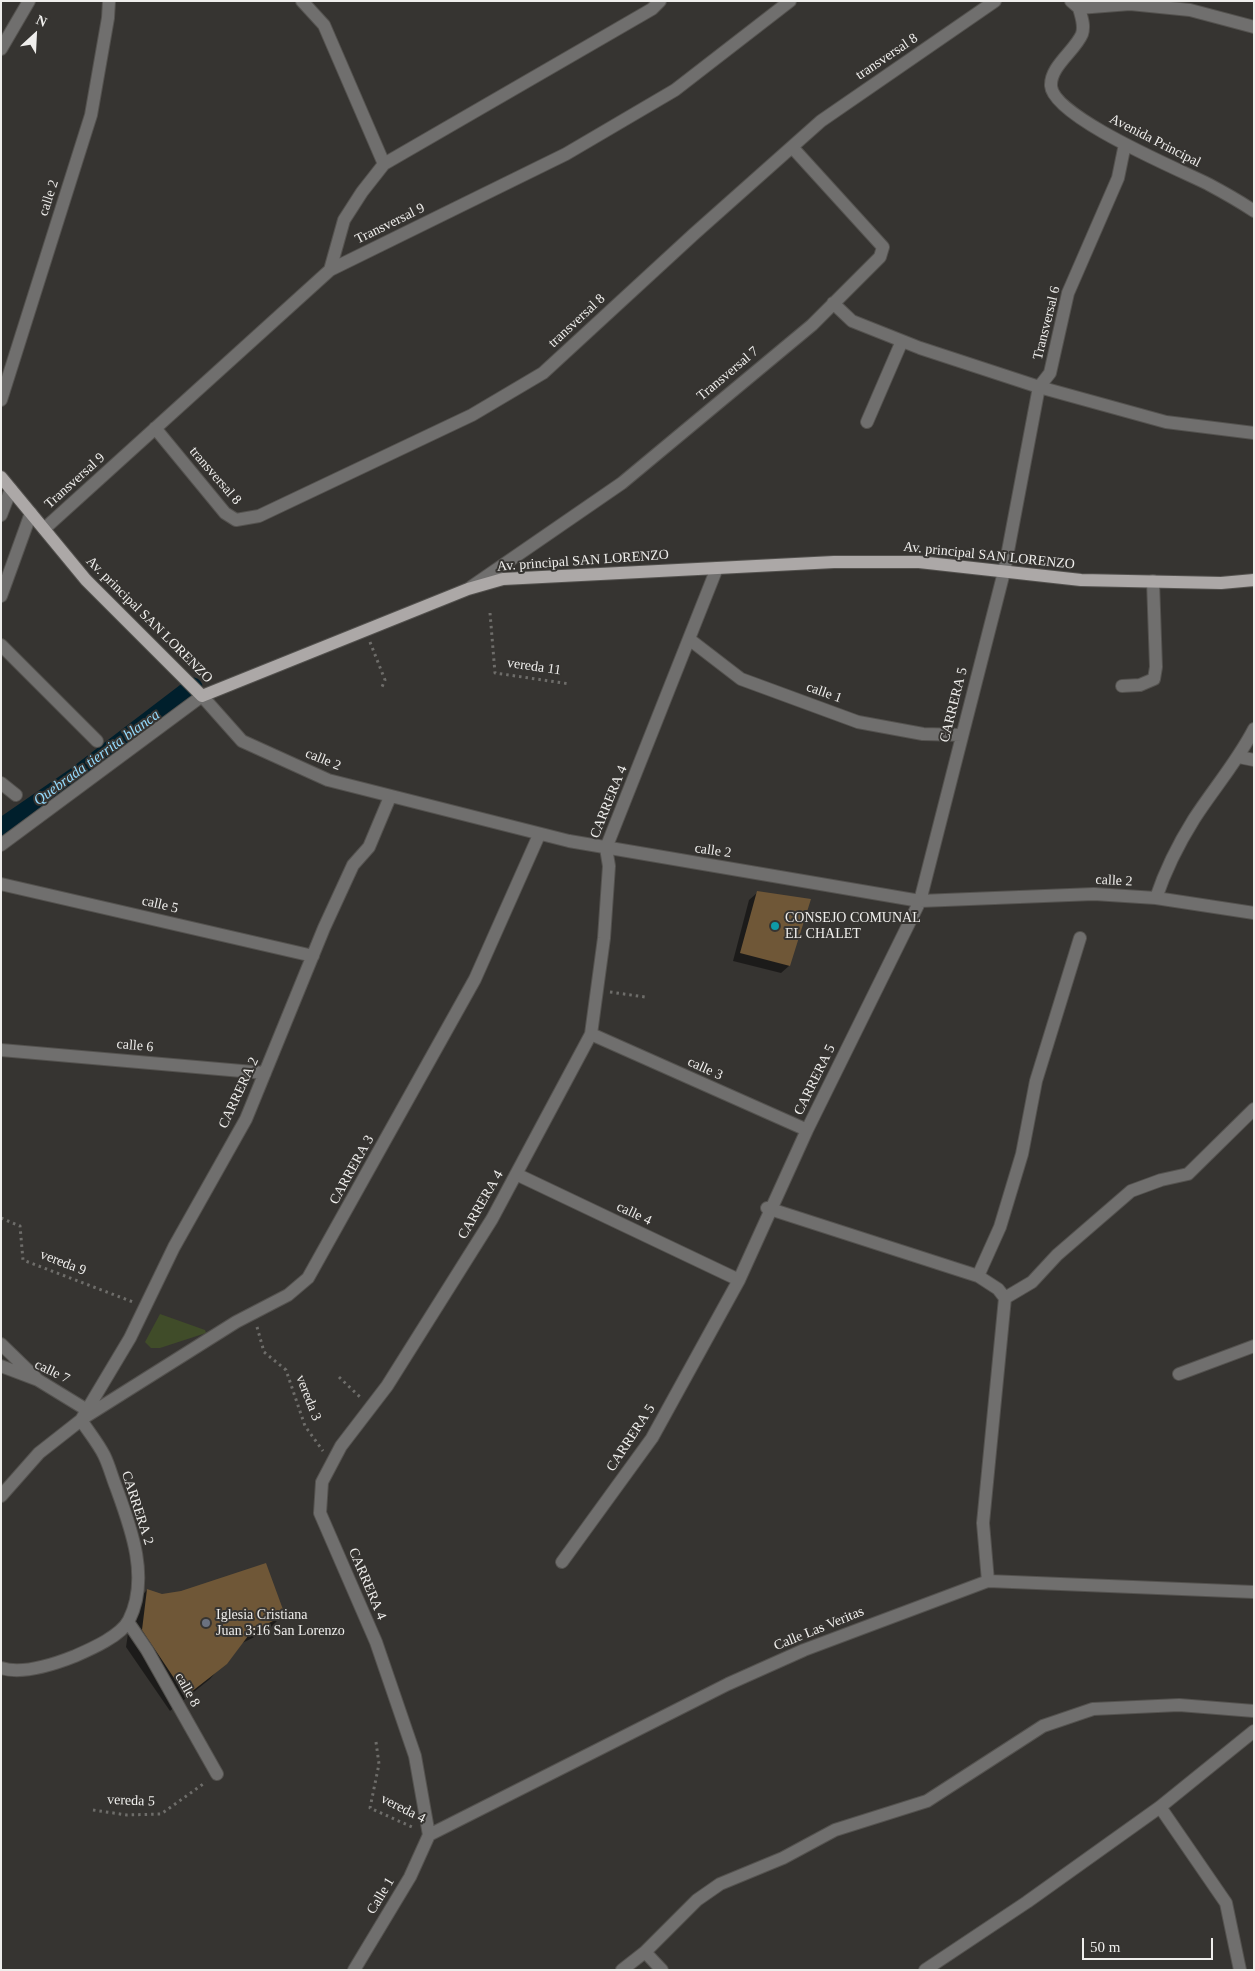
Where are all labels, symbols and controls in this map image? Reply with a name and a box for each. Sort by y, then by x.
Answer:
north arrow [10,10,60,60]
text: N [34,12,49,30]
street label: transversal 8 [853,30,921,84]
street label: Avenida Principal [1106,111,1204,171]
street label: calle 2 [35,178,63,218]
street label: Transversal 9 [352,200,428,248]
street label: Transversal 6 [1030,284,1064,362]
street label: transversal 8 [545,291,609,351]
street label: Transversal 7 [694,343,762,405]
street label: transversal 8 [185,444,245,508]
street label: Transversal 9 [41,450,109,512]
street label: Av. principal SAN LORENZO [902,539,1076,573]
street label: Av. principal SAN LORENZO [496,547,670,575]
street label: Av. principal SAN LORENZO [82,553,216,687]
street label: vereda 11 [506,655,562,679]
street label: CARRERA 5 [937,666,971,744]
street label: calle 1 [804,679,844,707]
water label: Quebrada tierrita blanca [30,706,164,810]
street label: calle 2 [303,745,343,775]
street label: CARRERA 4 [587,763,631,841]
street label: calle 2 [694,840,732,862]
street label: calle 2 [1095,872,1133,890]
street label: calle 5 [140,893,180,917]
place label: CONSEJO COMUNAL EL CHALET [785,910,921,942]
marker: CONSEJO COMUNAL EL CHALET [769,920,781,932]
street label: calle 6 [116,1036,154,1056]
street label: CARRERA 5 [791,1042,839,1118]
street label: calle 3 [685,1054,725,1084]
street label: CARRERA 2 [215,1055,263,1131]
street label: CARRERA 3 [326,1132,378,1208]
street label: CARRERA 4 [455,1168,507,1242]
street label: calle 4 [614,1199,654,1229]
street label: vereda 9 [38,1247,88,1279]
street label: calle 7 [32,1356,72,1388]
street label: vereda 3 [292,1373,324,1423]
street label: CARRERA 5 [603,1401,659,1475]
street label: CARRERA 2 [117,1469,157,1547]
street label: CARRERA 4 [344,1545,390,1623]
street label: Calle Las Veritas [772,1603,866,1655]
place label: Iglesia Cristiana Juan 3:16 San Lorenzo [216,1607,345,1640]
marker: Iglesia Cristiana Juan 3:16 San Lorenzo [200,1617,212,1629]
street label: calle 8 [171,1670,203,1710]
street label: vereda 4 [378,1791,428,1827]
street label: vereda 5 [107,1792,155,1810]
street label: Calle 1 [363,1875,399,1917]
scale bar [1085,1928,1216,1960]
text: 50 m [1090,1939,1120,1955]

